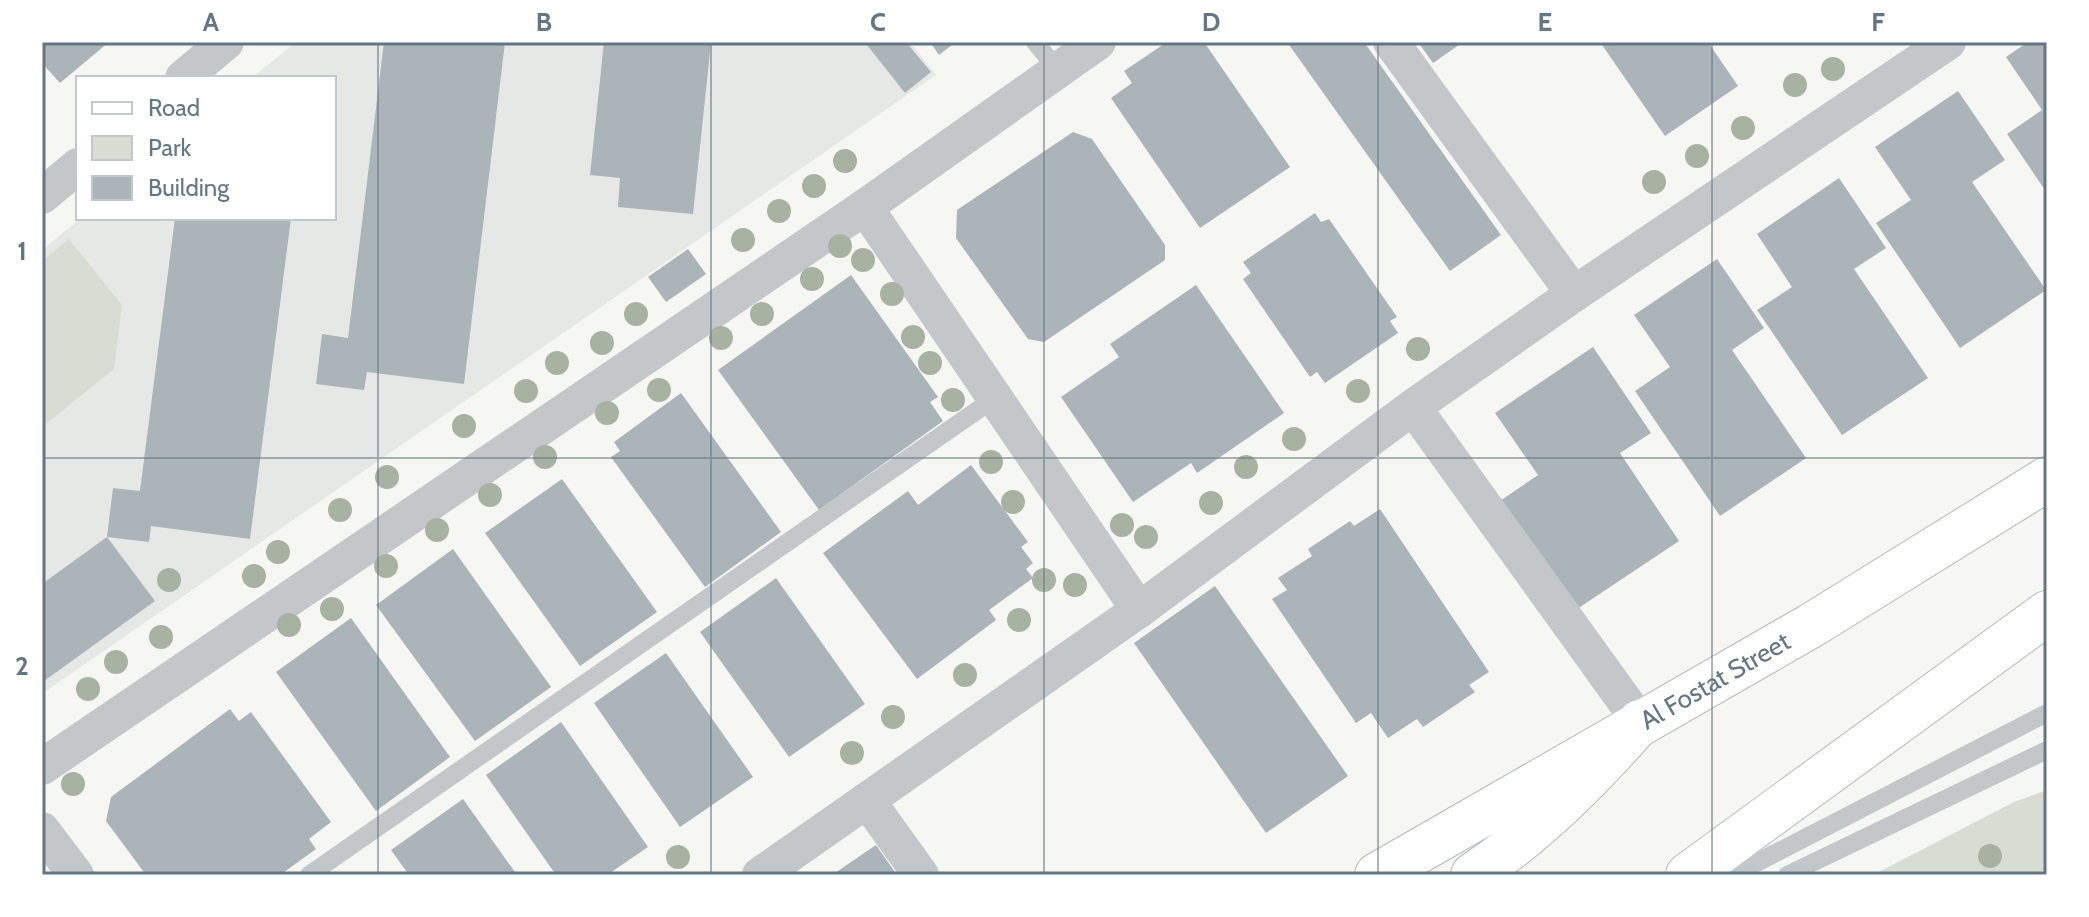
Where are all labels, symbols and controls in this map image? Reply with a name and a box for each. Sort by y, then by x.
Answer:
text: A [203,6,220,38]
text: B [536,6,552,38]
text: C [870,6,886,38]
text: D [1202,6,1220,38]
text: E [1538,6,1552,38]
text: F [1871,6,1885,38]
legend [76,76,336,220]
text: Road [148,93,200,122]
text: Park [148,133,191,162]
text: Building [148,173,230,202]
text: 1 [17,235,27,267]
street label: Al Fostat Street [1634,625,1796,736]
text: 2 [15,650,29,682]

